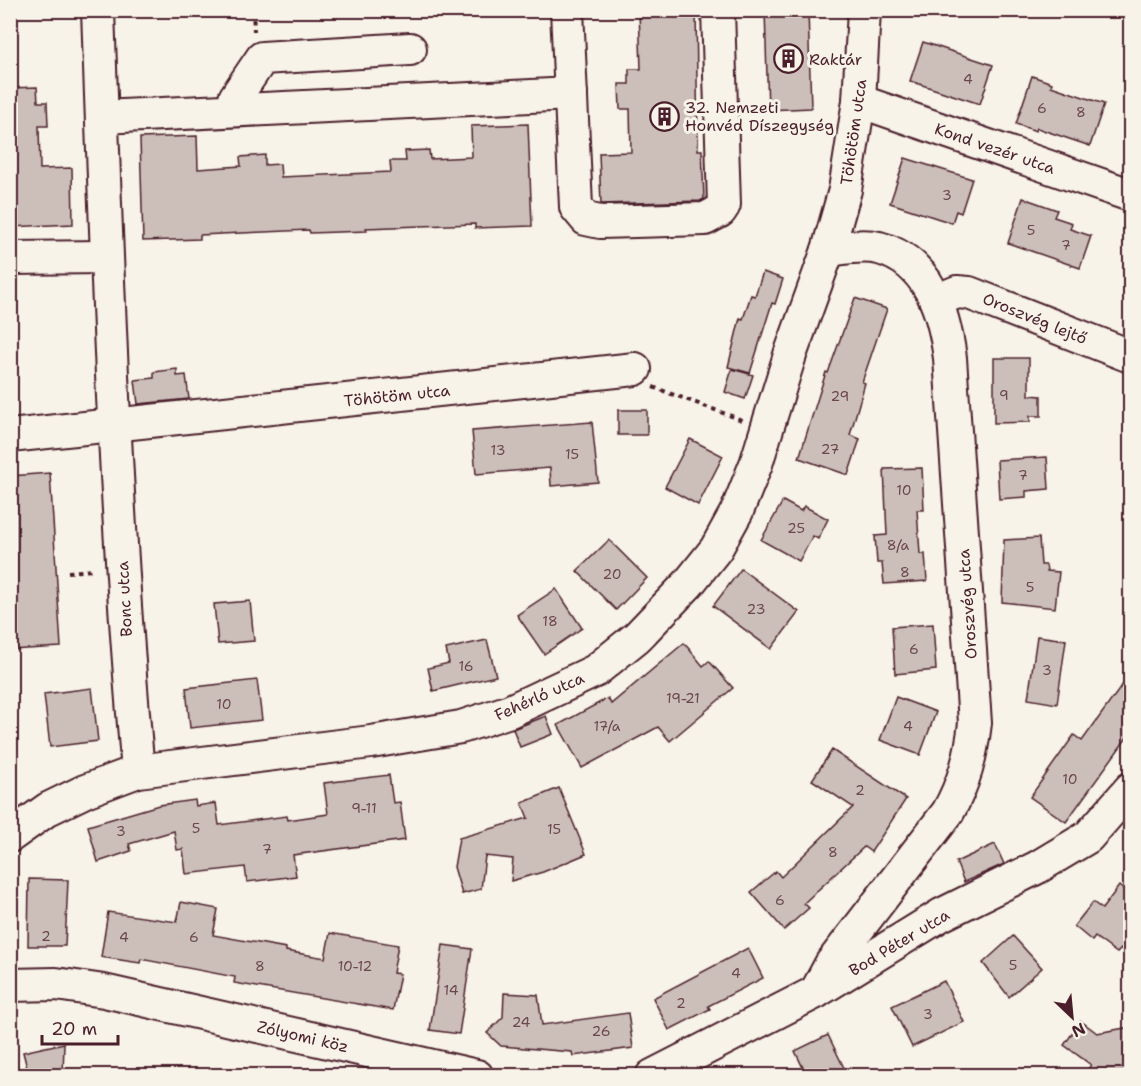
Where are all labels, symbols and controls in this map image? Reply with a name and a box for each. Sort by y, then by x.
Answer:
building icon: Raktár [772,43,804,75]
place label: Raktár [809,49,862,70]
house number: 4 [963,70,973,88]
street label: Töhötöm utca [836,78,871,186]
place label: 32. Nemzeti Honvéd Díszegység [685,97,834,136]
house number: 6 [1037,99,1047,117]
building icon: 32. Nemzeti Honvéd Díszegység [648,100,680,132]
house number: 8 [1076,103,1086,121]
street label: Kond vezér utca [932,118,1058,179]
house number: 3 [942,186,952,204]
house number: 5 [1027,221,1035,239]
house number: 7 [1061,236,1071,254]
street label: Oroszvég lejtő [980,288,1090,349]
street label: Töhötöm utca [343,379,451,412]
house number: 9 [999,386,1009,404]
house number: 29 [831,387,849,405]
house number: 27 [821,440,839,458]
house number: 13 [491,441,505,459]
house number: 15 [565,445,579,463]
house number: 7 [1018,466,1028,484]
house number: 10 [896,481,912,499]
house number: 25 [787,519,805,537]
house number: 8/a [887,536,909,554]
street label: Oroszvég utca [953,548,982,660]
street label: Bonc utca [112,561,137,637]
house number: 8 [900,563,910,581]
house number: 20 [602,565,622,583]
house number: 5 [1026,578,1034,596]
house number: 23 [747,600,765,618]
house number: 18 [542,612,558,630]
house number: 6 [909,640,919,658]
house number: 16 [458,657,474,675]
house number: 3 [1042,661,1052,679]
street label: Fehérló utca [491,667,587,726]
house number: 19-21 [666,689,700,707]
house number: 10 [216,695,232,713]
house number: 17/a [593,717,621,735]
house number: 4 [903,717,913,735]
house number: 10 [1062,770,1078,788]
house number: 2 [855,781,865,799]
house number: 9-11 [351,799,377,817]
house number: 5 [192,819,200,837]
house number: 15 [547,820,561,838]
house number: 3 [116,822,126,840]
house number: 7 [262,840,272,858]
house number: 8 [828,843,838,861]
house number: 6 [775,891,785,909]
street label: Bod Péter utca [845,904,953,981]
house number: 2 [41,927,51,945]
house number: 4 [119,928,129,946]
house number: 6 [189,928,199,946]
house number: 5 [1009,956,1017,974]
house number: 8 [255,957,265,975]
house number: 10-12 [338,957,372,975]
house number: 4 [731,964,741,982]
house number: 14 [443,981,459,999]
north arrow [1042,987,1102,1047]
house number: 2 [676,994,686,1012]
house number: 3 [923,1005,933,1023]
scale bar [42,1008,118,1046]
house number: 24 [512,1013,531,1031]
street label: Zólyomi köz [255,1016,351,1057]
text: 20 m [51,1017,97,1041]
text: N [1068,1018,1089,1042]
house number: 26 [592,1022,611,1040]

